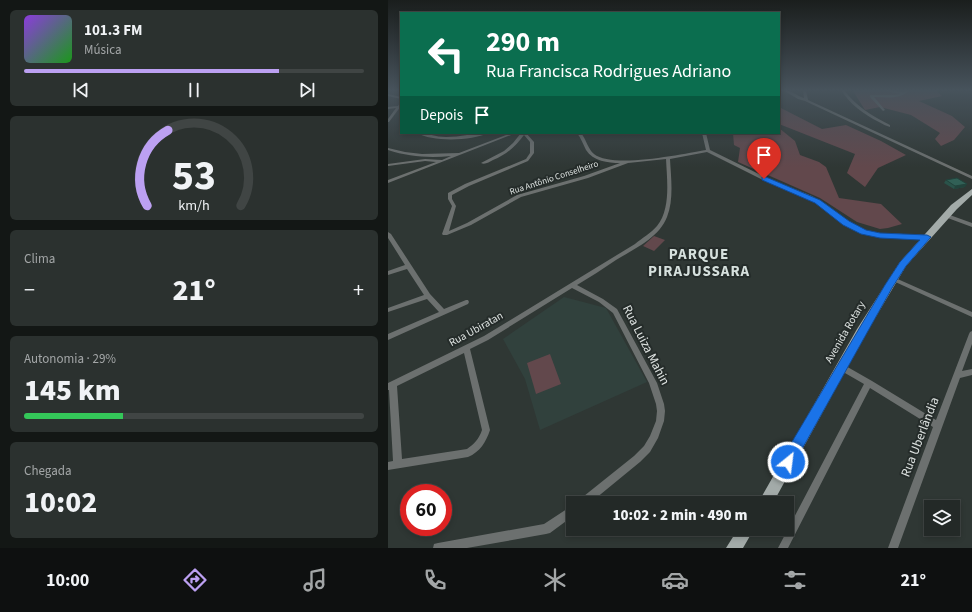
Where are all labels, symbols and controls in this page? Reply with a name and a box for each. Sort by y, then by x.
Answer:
text: 101.3 FM [84,20,142,41]
text: 290 m [486,22,560,62]
icon: left [420,28,472,80]
text: Música [84,41,122,59]
text: Rua Francisca Rodrigues Adriano [486,59,731,84]
icon: previous [70,79,92,101]
icon: pause [183,79,205,101]
icon: next [296,79,318,101]
icon: arrive [471,104,493,126]
text: Depois [420,105,463,126]
pin [747,138,781,179]
icon: arrive [753,144,775,166]
text: 53 [172,146,216,206]
street label: Rua Antônio Conselheiro [508,157,600,199]
text: km/h [178,195,210,216]
district label: PARQUE PIRAJUSSARA [648,244,750,282]
text: Clima [24,250,55,268]
text: 21° [172,269,216,312]
text: − [24,274,35,306]
text: + [353,274,364,306]
street label: Avenida Rotary [821,298,869,366]
street label: Rua Luiza Mahin [618,302,674,388]
street label: Rua Ubiratan [446,308,506,350]
text: Autonomia · 29% [24,350,116,368]
text: 145 km [24,369,121,412]
street label: Rua Uberlândia [897,395,943,479]
position arrow [767,441,809,483]
text: Chegada [24,462,71,480]
text: 10:02 [24,481,97,524]
speed limit sign: 60 [400,484,452,536]
map controls [924,500,960,536]
button: layers [924,500,960,536]
text: 10:02 · 2 min · 490 m [613,505,747,526]
icon: directions [181,566,209,594]
icon: music [301,566,329,594]
icon: phone [421,566,449,594]
icon: climate [541,566,569,594]
icon: car [661,566,689,594]
icon: filters [781,566,809,594]
text: 10:00 [46,568,89,593]
text: 21° [900,568,926,593]

